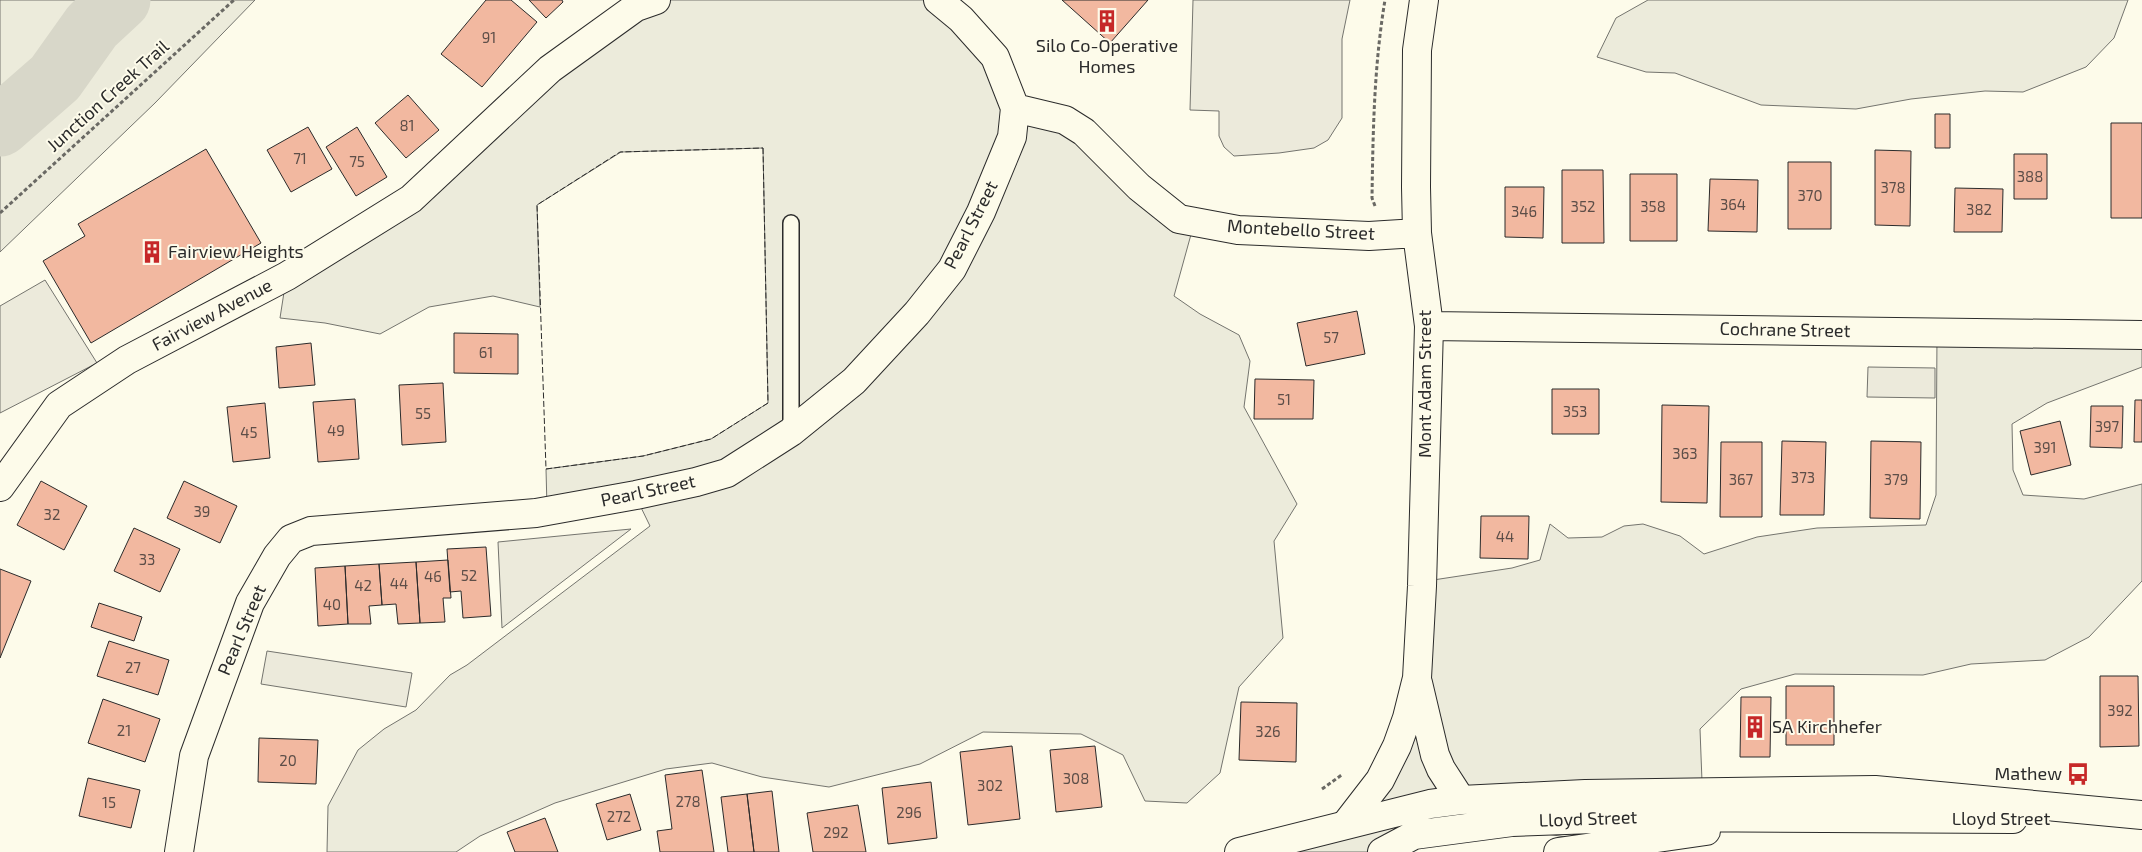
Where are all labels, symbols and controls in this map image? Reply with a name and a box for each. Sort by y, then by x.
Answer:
building icon: Silo Co-Operative Homes [1094,8,1120,34]
house number: 91 [482,28,496,46]
street label: Junction Creek Trail [42,34,173,156]
place label: Silo Co-Operative Homes [1036,34,1178,77]
house number: 81 [399,116,415,134]
house number: 71 [293,149,307,167]
house number: 75 [349,152,365,170]
house number: 388 [2017,167,2043,185]
street label: Pearl Street [938,177,1002,272]
house number: 378 [1880,178,1906,196]
house number: 370 [1797,186,1823,204]
house number: 364 [1720,195,1746,213]
house number: 352 [1571,197,1595,215]
house number: 358 [1640,197,1666,215]
house number: 382 [1966,200,1992,218]
house number: 346 [1511,202,1537,220]
street label: Montebello Street [1227,214,1376,244]
building icon: Fairview Heights [139,239,165,265]
place label: Fairview Heights [168,240,304,262]
street label: Fairview Avenue [148,273,275,355]
street label: Mont Adam Street [1413,310,1435,458]
street label: Cochrane Street [1719,317,1851,341]
house number: 57 [1323,328,1339,346]
house number: 61 [479,343,493,361]
house number: 51 [1277,390,1291,408]
house number: 353 [1563,402,1587,420]
house number: 55 [415,404,431,422]
house number: 397 [2095,417,2120,435]
house number: 49 [327,421,345,439]
house number: 45 [240,423,258,441]
house number: 391 [2034,438,2056,456]
house number: 363 [1672,444,1698,462]
house number: 373 [1791,468,1815,486]
street label: Pearl Street [598,469,697,511]
house number: 367 [1729,470,1754,488]
house number: 379 [1884,470,1908,488]
house number: 39 [194,502,210,520]
house number: 32 [44,505,60,523]
house number: 44 [1496,527,1514,545]
house number: 33 [139,550,155,568]
house number: 52 [461,566,477,584]
house number: 46 [424,567,442,585]
house number: 44 [390,574,408,592]
house number: 42 [354,576,372,594]
street label: Pearl Street [212,581,270,678]
house number: 40 [323,595,341,613]
house number: 27 [125,658,141,676]
house number: 392 [2107,701,2133,719]
building icon: SA Kirchhefer [1742,714,1768,740]
place label: SA Kirchhefer [1772,715,1882,737]
house number: 21 [117,721,131,739]
house number: 326 [1255,722,1281,740]
house number: 20 [279,751,297,769]
bus stop icon: Mathew [2065,761,2091,787]
place label: Mathew [1995,762,2062,784]
house number: 308 [1063,769,1089,787]
house number: 302 [977,776,1003,794]
house number: 278 [675,792,701,810]
house number: 15 [102,793,116,811]
house number: 296 [896,803,922,821]
street label: Lloyd Street [1538,805,1638,831]
house number: 272 [607,807,631,825]
street label: Lloyd Street [1952,807,2050,829]
house number: 292 [823,823,849,841]

